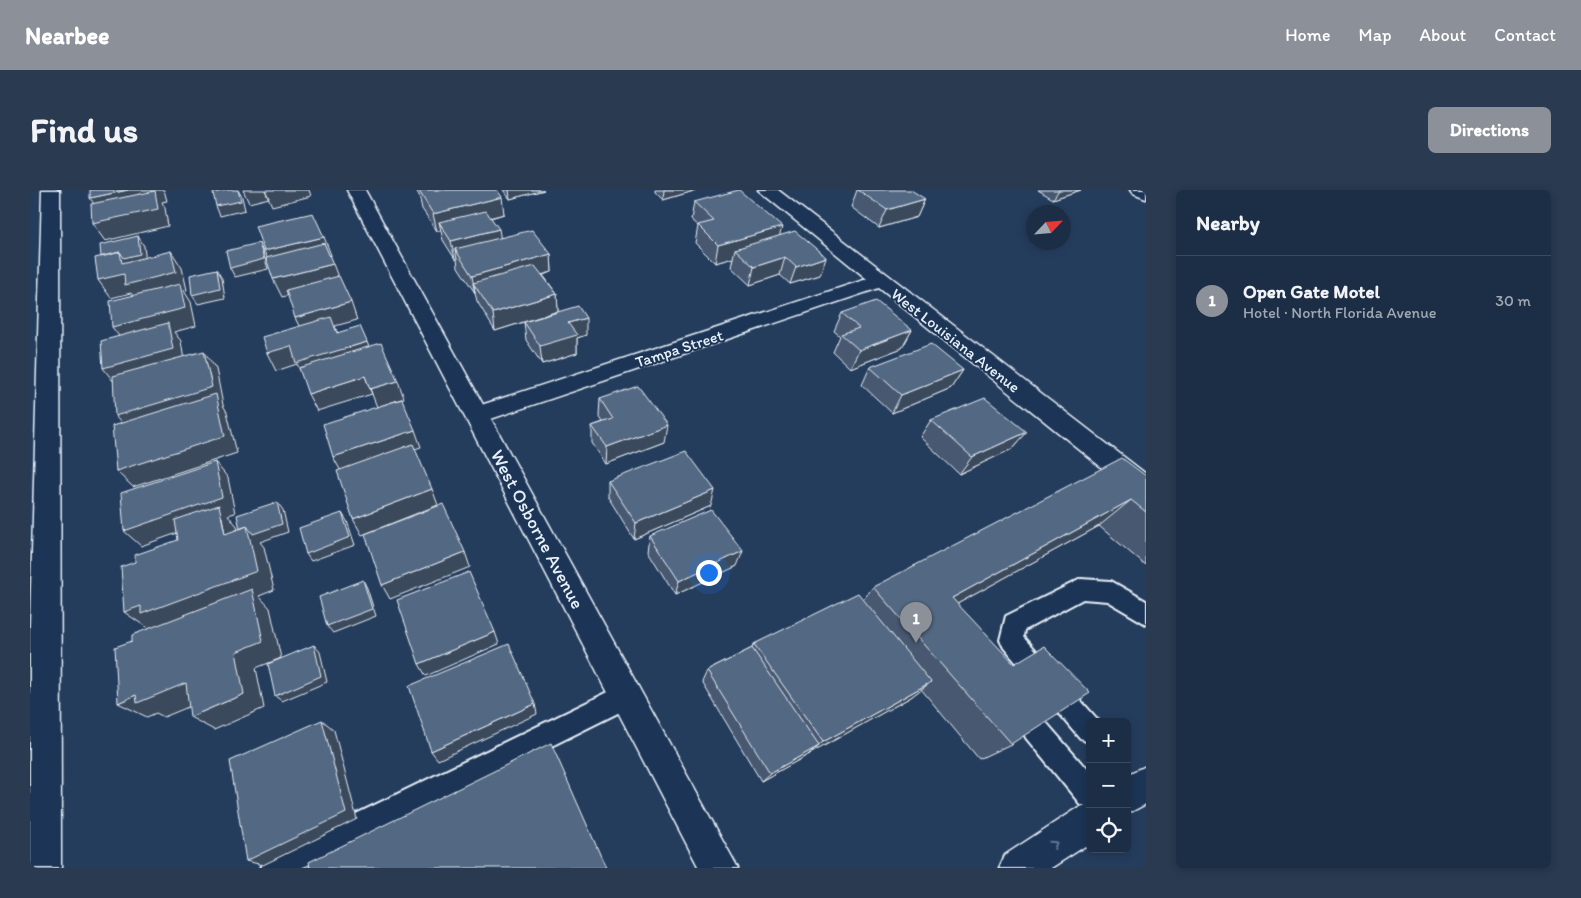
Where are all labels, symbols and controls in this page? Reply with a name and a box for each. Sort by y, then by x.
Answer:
text: Nearbee [25,21,109,50]
text: Home [1285,24,1331,46]
text: Map [1359,24,1392,46]
text: About [1420,24,1466,46]
text: Contact [1494,24,1556,46]
button: Directions [1428,107,1551,153]
text: Find us [30,109,138,151]
north arrow [1026,205,1071,250]
text: Nearby [1196,210,1260,235]
text: Open Gate Motel [1243,280,1380,303]
street label: West Louisiana Avenue [888,284,1024,397]
text: 1 [1208,291,1216,310]
text: 30 m [1495,291,1531,310]
text: Hotel · North Florida Avenue [1243,303,1437,322]
street label: Tampa Street [633,325,725,372]
street label: West Osborne Avenue [486,446,589,613]
your location [696,560,722,586]
pin: 1 [900,602,932,643]
map controls [1086,718,1131,853]
button: + [1086,718,1131,763]
button: − [1086,763,1131,808]
button: locate [1086,808,1131,853]
one-way arrow [1049,841,1058,851]

